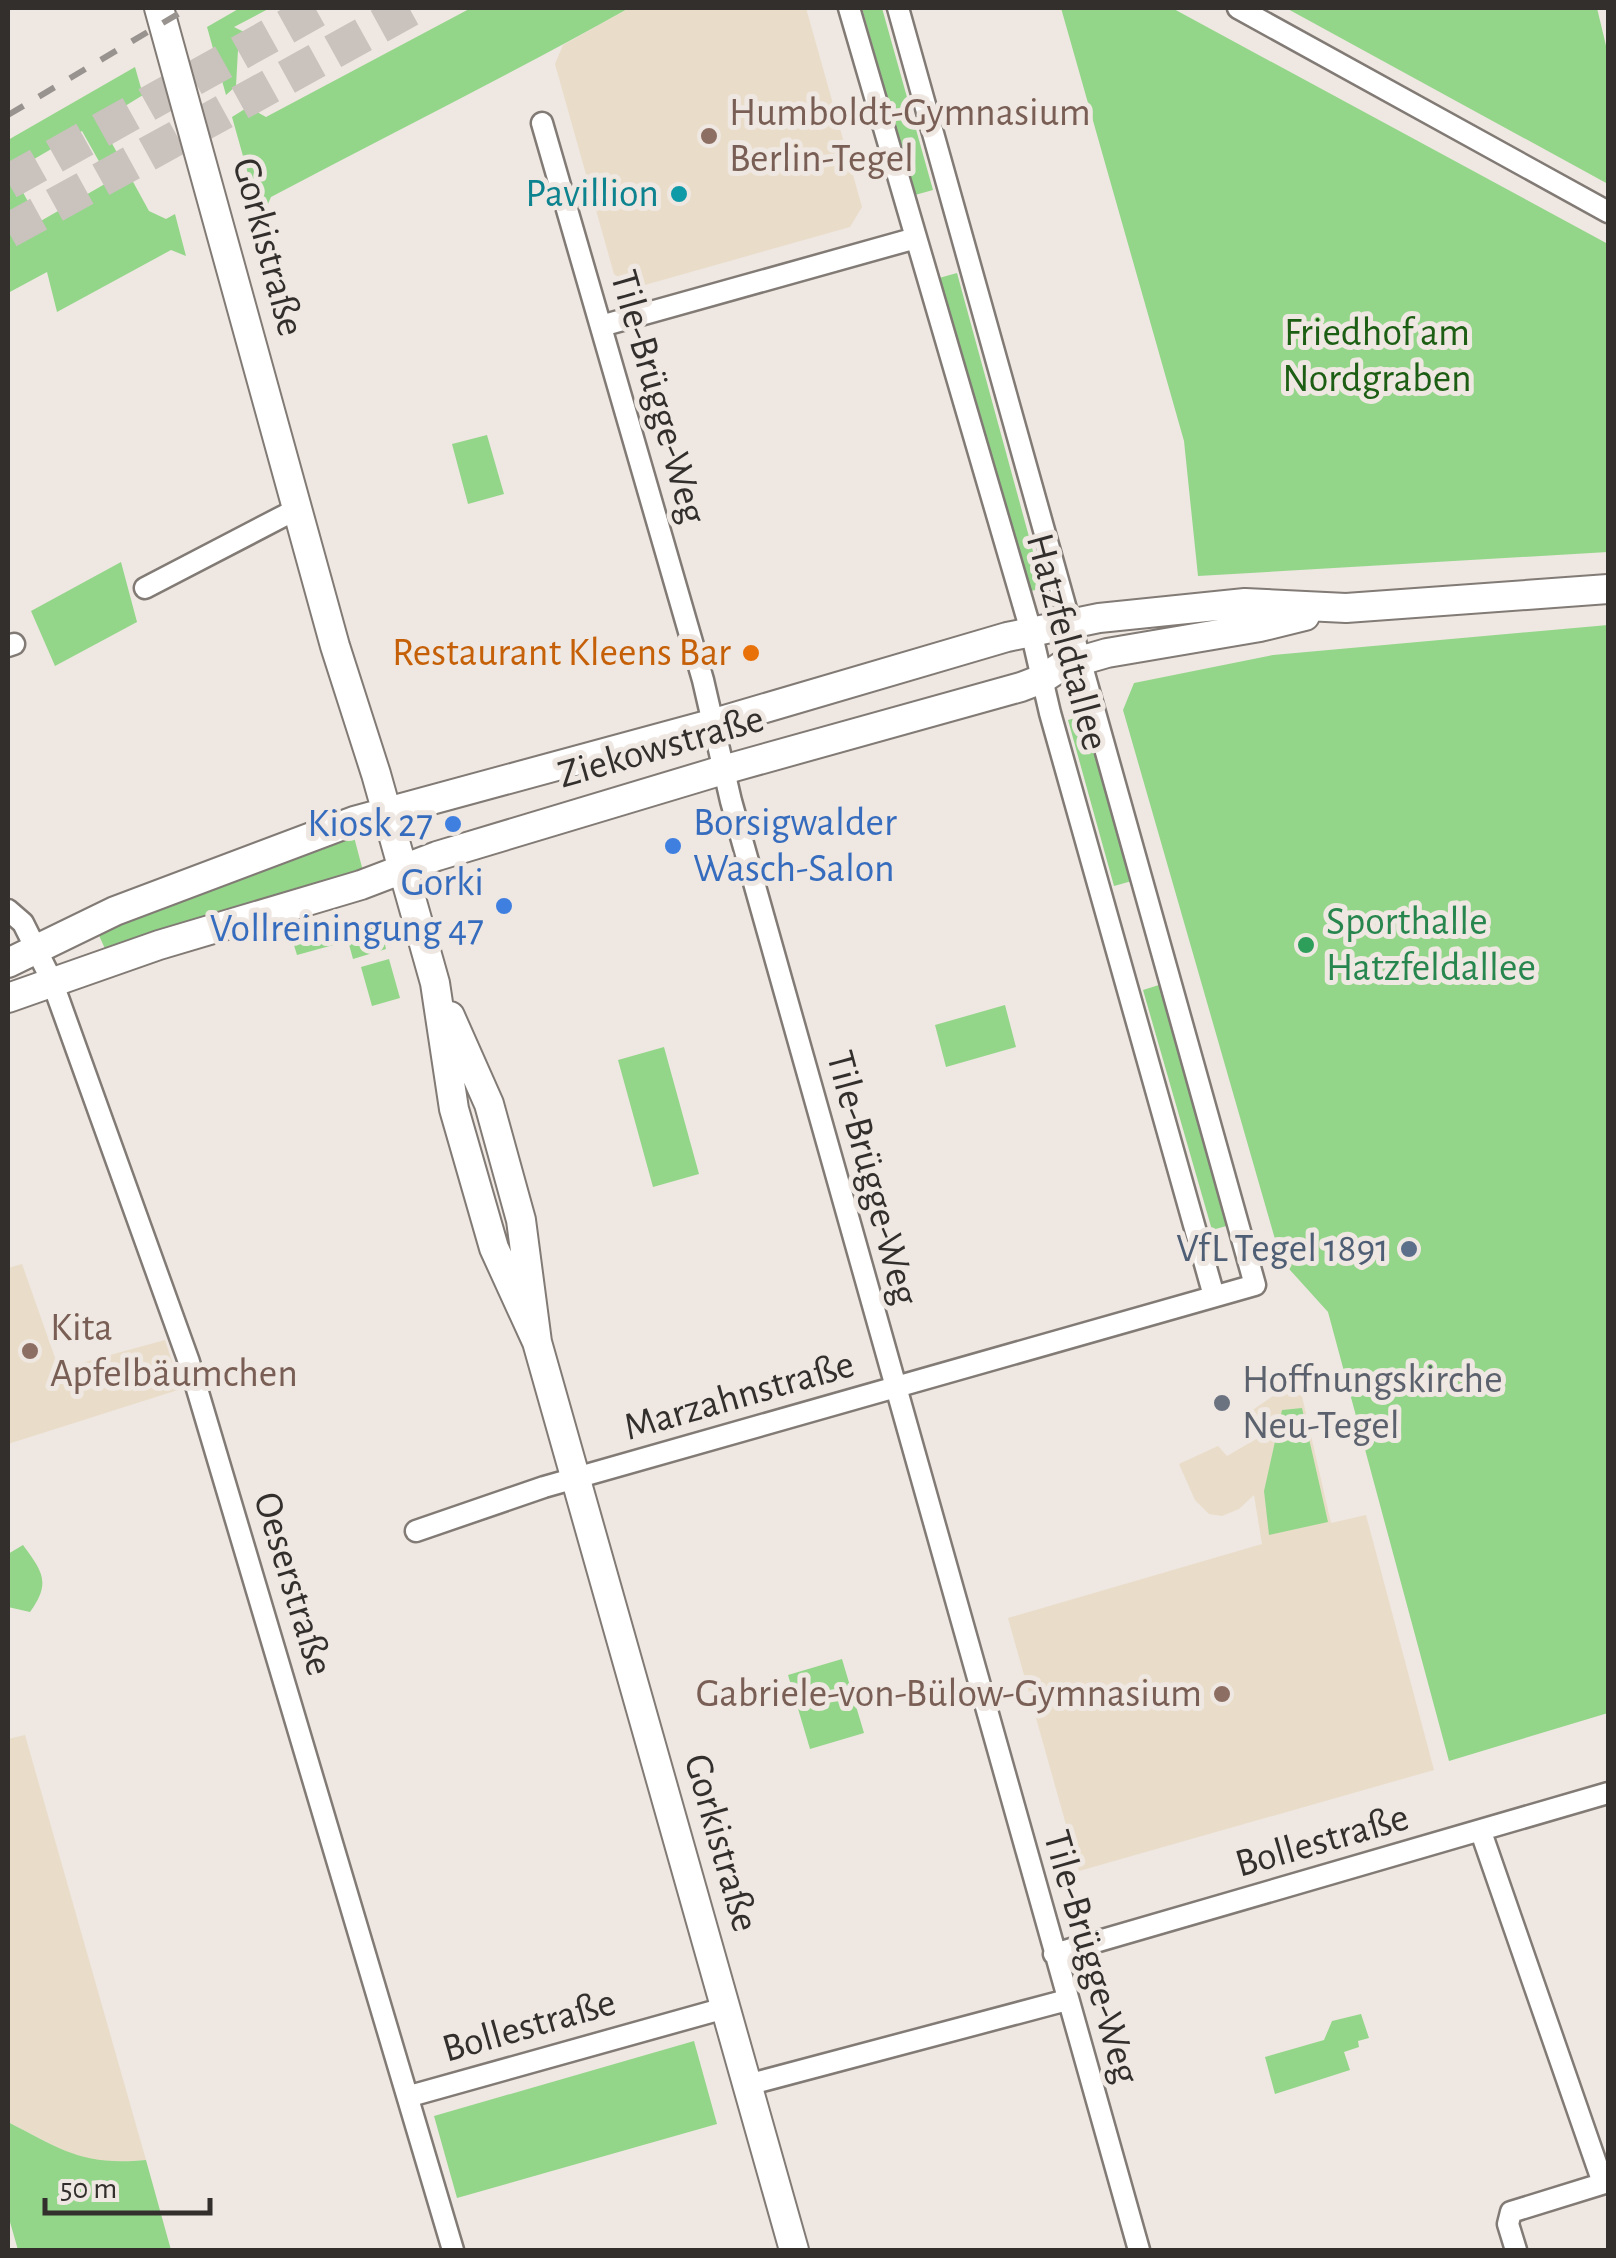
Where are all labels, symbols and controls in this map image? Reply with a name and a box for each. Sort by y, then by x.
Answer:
place label: Humboldt-Gymnasium Berlin-Tegel [729,93,1091,179]
marker: Humboldt-Gymnasium Berlin-Tegel [698,125,720,147]
street label: Gorkistraße [225,154,311,340]
place label: Pavillion [525,174,659,214]
marker: Pavillion [668,183,690,205]
street label: Tile-Brügge-Weg [603,266,713,528]
park label: Friedhof am Nordgraben [1282,313,1472,399]
street label: Hatzfeldtallee [1019,529,1115,755]
place label: Restaurant Kleens Bar [392,633,731,673]
marker: Restaurant Kleens Bar [740,642,762,664]
street label: Ziekowstraße [554,699,768,795]
place label: Borsigwalder Wasch-Salon [693,803,897,889]
place label: Kiosk 27 [307,804,433,844]
marker: Kiosk 27 [442,813,464,835]
marker: Borsigwalder Wasch-Salon [662,835,684,857]
place label: Gorki Vollreiningung 47 [210,863,484,949]
marker: Gorki Vollreiningung 47 [493,895,515,917]
place label: Sporthalle Hatzfeldallee [1326,902,1536,988]
marker: Sporthalle Hatzfeldallee [1295,934,1317,956]
street label: Tile-Brügge-Weg [819,1047,925,1310]
place label: VfL Tegel 1891 [1176,1229,1389,1269]
marker: VfL Tegel 1891 [1398,1238,1420,1260]
place label: Kita Apfelbäumchen [50,1308,298,1394]
marker: Kita Apfelbäumchen [19,1340,41,1362]
street label: Marzahnstraße [619,1344,859,1448]
place label: Hoffnungskirche Neu-Tegel [1242,1360,1503,1446]
marker: Hoffnungskirche Neu-Tegel [1211,1392,1233,1414]
street label: Oeserstraße [246,1488,340,1680]
place label: Gabriele-von-Bülow-Gymnasium [696,1674,1202,1714]
marker: Gabriele-von-Bülow-Gymnasium [1211,1683,1233,1705]
street label: Gorkistraße [677,1750,765,1936]
street label: Bollestraße [1231,1797,1413,1885]
street label: Tile-Brügge-Weg [1036,1826,1146,2088]
street label: Bollestraße [438,1982,620,2070]
scale bar [45,2153,210,2215]
text: 50 m [60,2174,117,2204]

